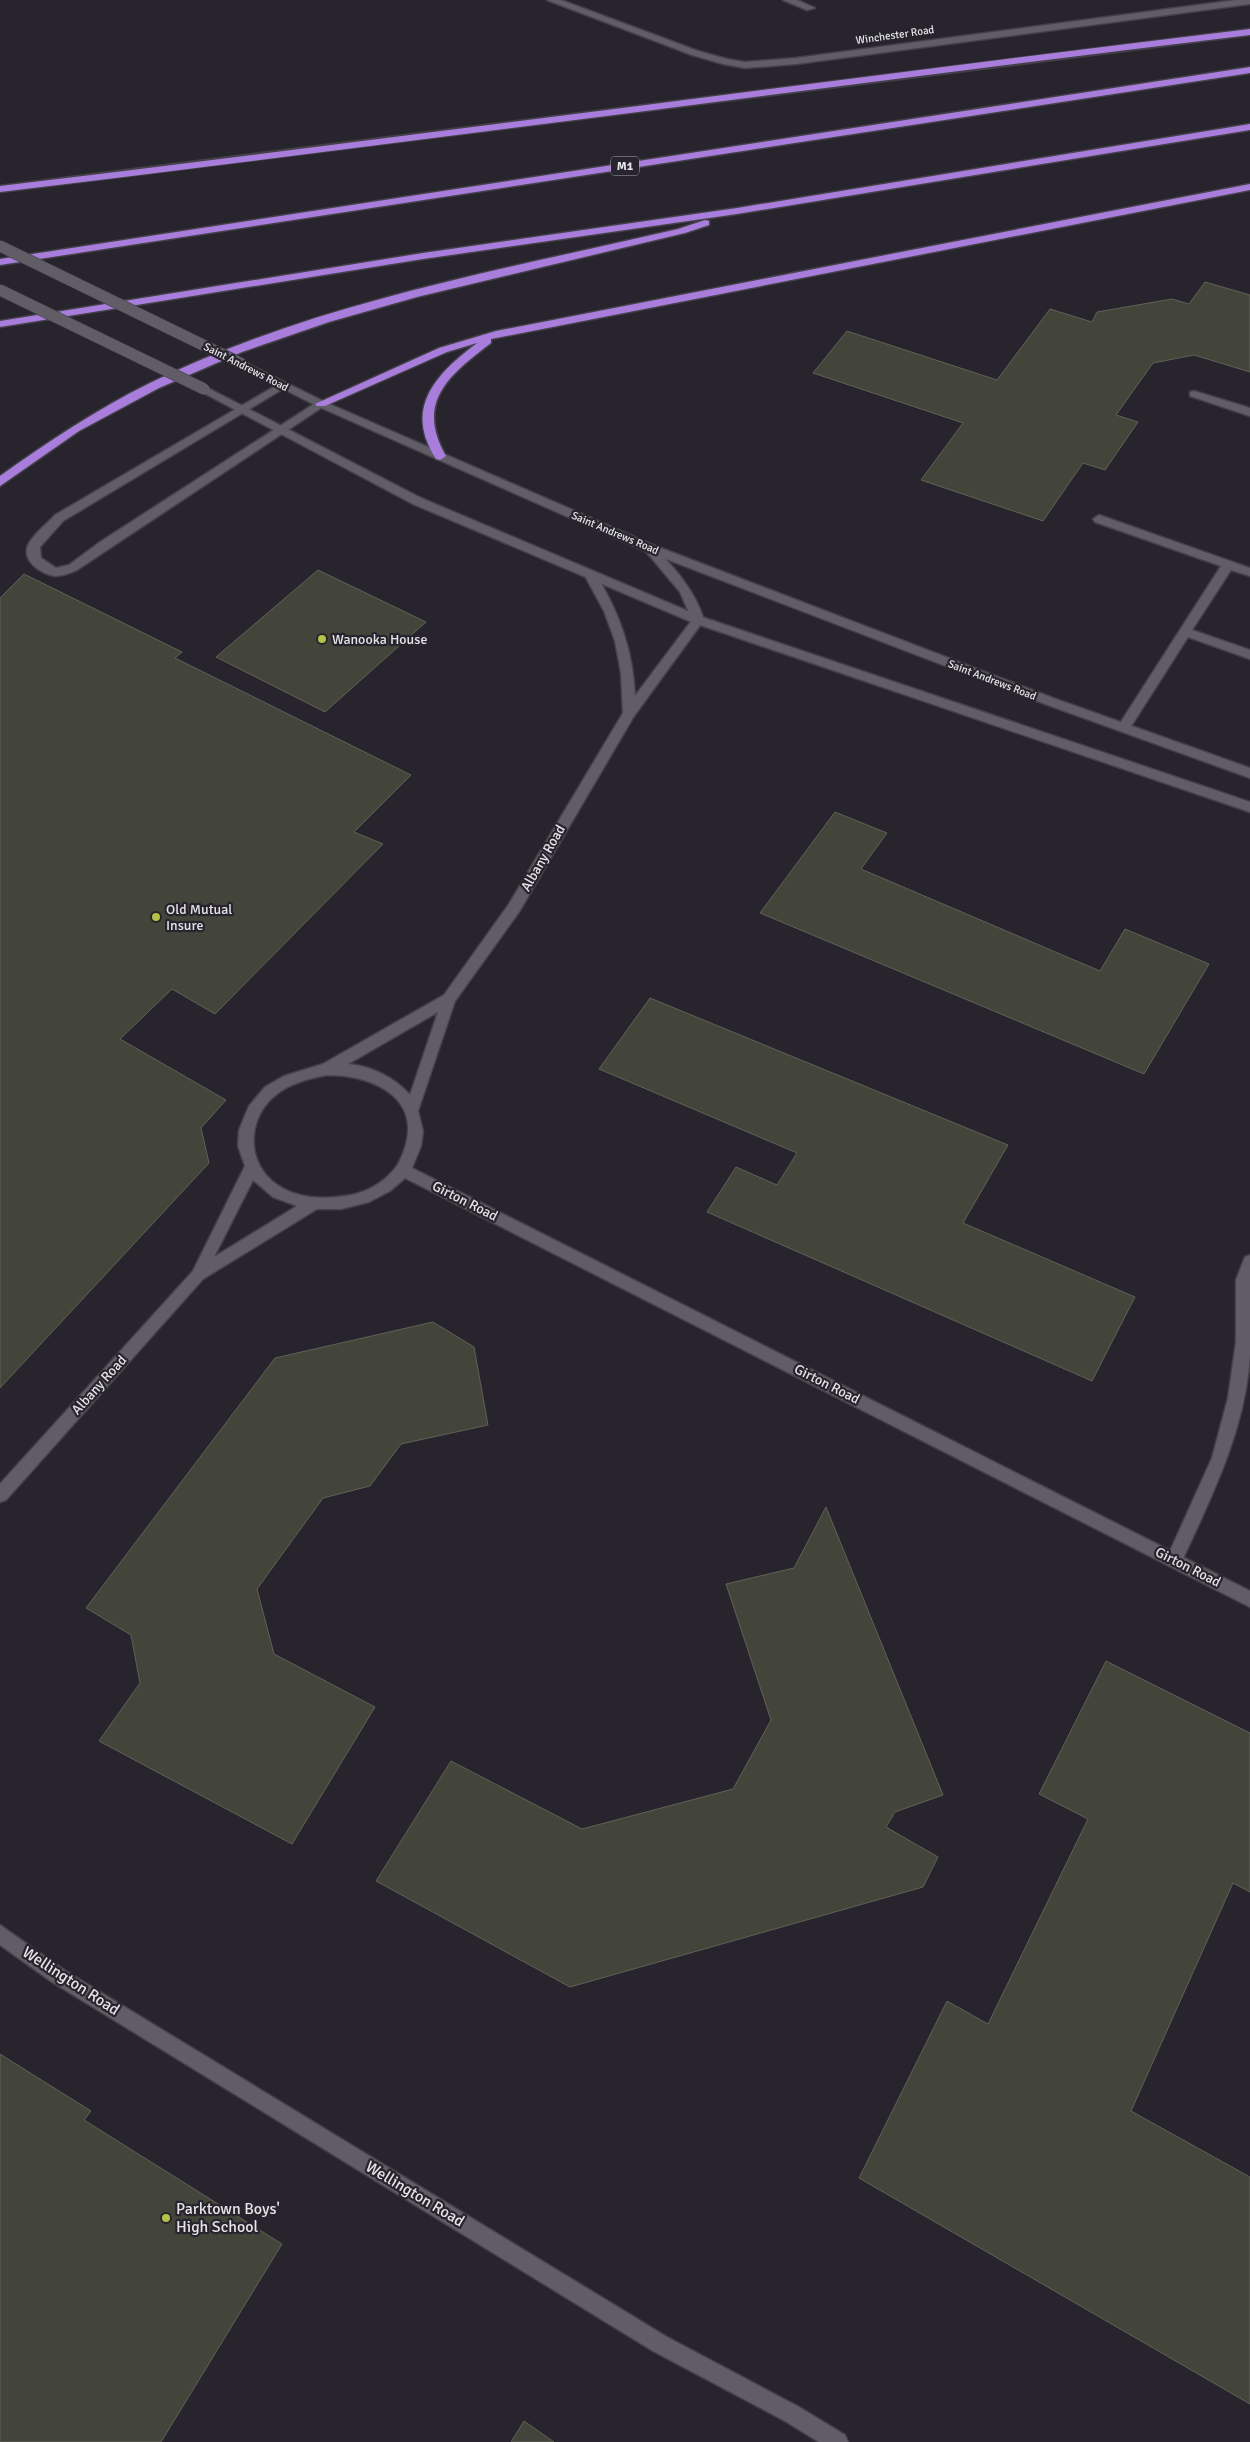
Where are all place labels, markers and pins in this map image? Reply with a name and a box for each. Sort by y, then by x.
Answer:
place label: Wanooka House [332,631,427,648]
marker: Wanooka House [316,633,328,645]
place label: Old Mutual Insure [166,901,232,934]
marker: Old Mutual Insure [150,911,162,923]
place label: Parktown Boys' High School [176,2199,280,2237]
marker: Parktown Boys' High School [160,2212,172,2224]

